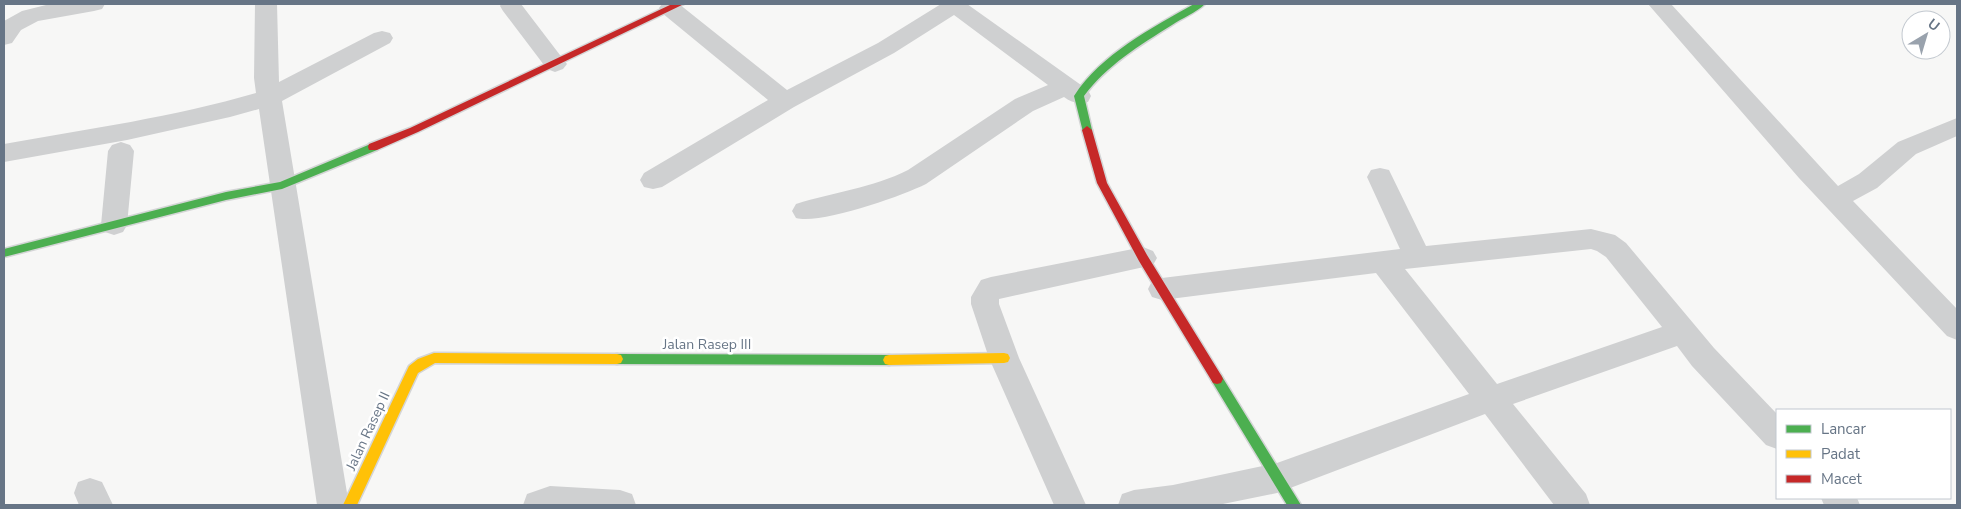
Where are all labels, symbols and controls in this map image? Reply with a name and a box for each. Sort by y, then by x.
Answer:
north arrow [1901,10,1951,60]
text: U [1924,14,1944,36]
street label: Jalan Rasep III [662,335,751,354]
street label: Jalan Rasep II [341,388,395,474]
legend [1776,409,1951,499]
text: Lancar [1821,419,1866,439]
text: Padat [1821,444,1861,464]
text: Macet [1821,469,1863,489]

